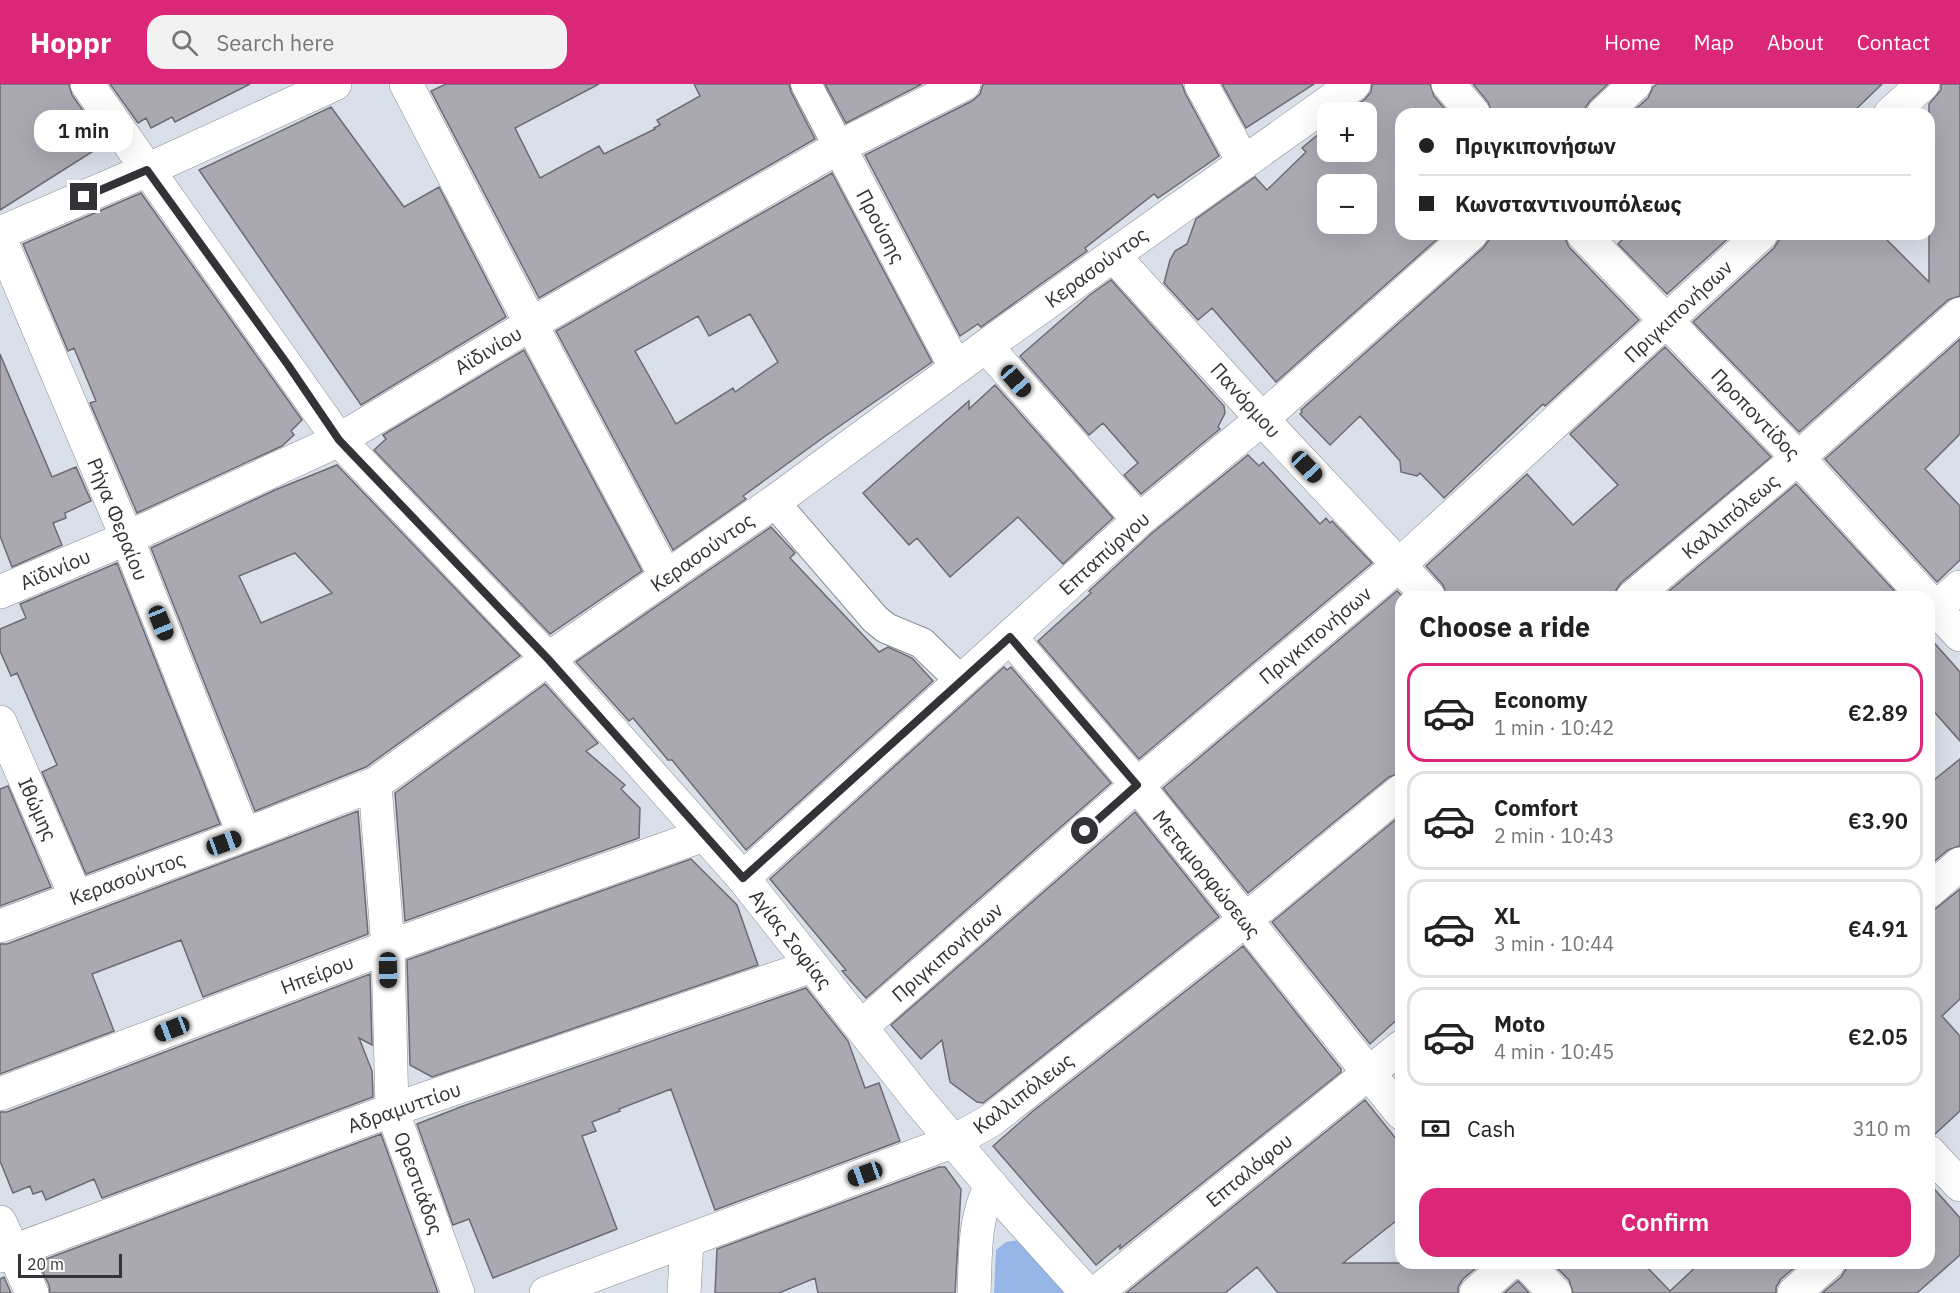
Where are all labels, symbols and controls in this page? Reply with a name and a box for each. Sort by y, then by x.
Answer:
search box [147,15,567,69]
text: Hoppr [30,24,111,61]
icon: search [168,26,201,59]
text: Search here [216,28,334,57]
text: Home [1604,28,1661,56]
text: Map [1694,28,1734,56]
text: About [1767,28,1824,56]
text: Contact [1857,28,1930,56]
map controls [1317,102,1377,234]
button: + [1317,102,1377,162]
callout: 1 min [34,110,134,152]
text: 1 min [58,117,109,144]
text: Πριγκιπονήσων [1455,131,1616,160]
button: − [1317,174,1377,234]
route end [70,183,97,210]
street label: Προύσης [850,184,912,268]
text: Κωνσταντινουπόλεως [1455,189,1682,218]
street label: Κερασούντος [1039,220,1153,314]
street label: Πριγκιπονήσων [1618,254,1738,368]
street label: Αϊδινίου [449,319,527,381]
street label: Πανόρμου [1205,356,1287,444]
car [997,362,1035,400]
street label: Προποντίδος [1705,362,1807,466]
car [1288,448,1326,486]
street label: Ρήγα Φεραίου [81,454,155,584]
street label: Καλλιπόλεως [1676,467,1784,565]
street label: Επταπύργου [1053,505,1155,601]
street label: Κερασούντος [645,506,759,598]
street label: Αϊδινίου [16,542,94,596]
street label: Πριγκιπονήσων [1253,580,1377,690]
car [146,603,176,643]
text: Choose a ride [1419,609,1590,644]
text: Economy [1494,685,1588,714]
icon: car [1422,686,1476,740]
text: €2.89 [1848,698,1908,727]
text: 1 min · 10:42 [1494,714,1614,741]
street label: Ιθώμης [12,773,64,845]
text: Comfort [1494,793,1578,822]
icon: car [1422,794,1476,848]
street label: Μεταμορφώσεως [1147,804,1267,944]
text: €3.90 [1848,806,1908,835]
route start [1071,817,1098,844]
text: 2 min · 10:43 [1494,822,1614,849]
car [204,828,244,858]
street label: Κερασούντος [65,845,189,911]
street label: Αγίας Σοφίας [744,884,838,994]
street label: Πριγκιπονήσων [886,896,1008,1008]
text: XL [1494,901,1520,930]
icon: car [1422,902,1476,956]
text: €4.91 [1848,914,1908,943]
text: 3 min · 10:44 [1494,930,1614,957]
street label: Ηπείρου [276,948,358,1000]
car [379,952,397,988]
text: Moto [1494,1009,1545,1038]
icon: car [1422,1010,1476,1064]
car [152,1014,192,1044]
text: €2.05 [1848,1022,1908,1051]
text: 4 min · 10:45 [1494,1038,1614,1065]
street label: Καλλιπόλεως [967,1046,1079,1140]
street label: Αδραμυττίου [344,1075,464,1139]
icon: cash [1419,1112,1452,1145]
text: Cash [1467,1114,1516,1143]
text: 310 m [1853,1115,1911,1142]
street label: Επταλόφου [1200,1127,1298,1213]
street label: Ορεστιάδος [388,1128,450,1238]
car [845,1159,885,1189]
button: Confirm [1419,1188,1911,1257]
scale bar [18,1251,122,1278]
text: 20 m [27,1254,64,1274]

